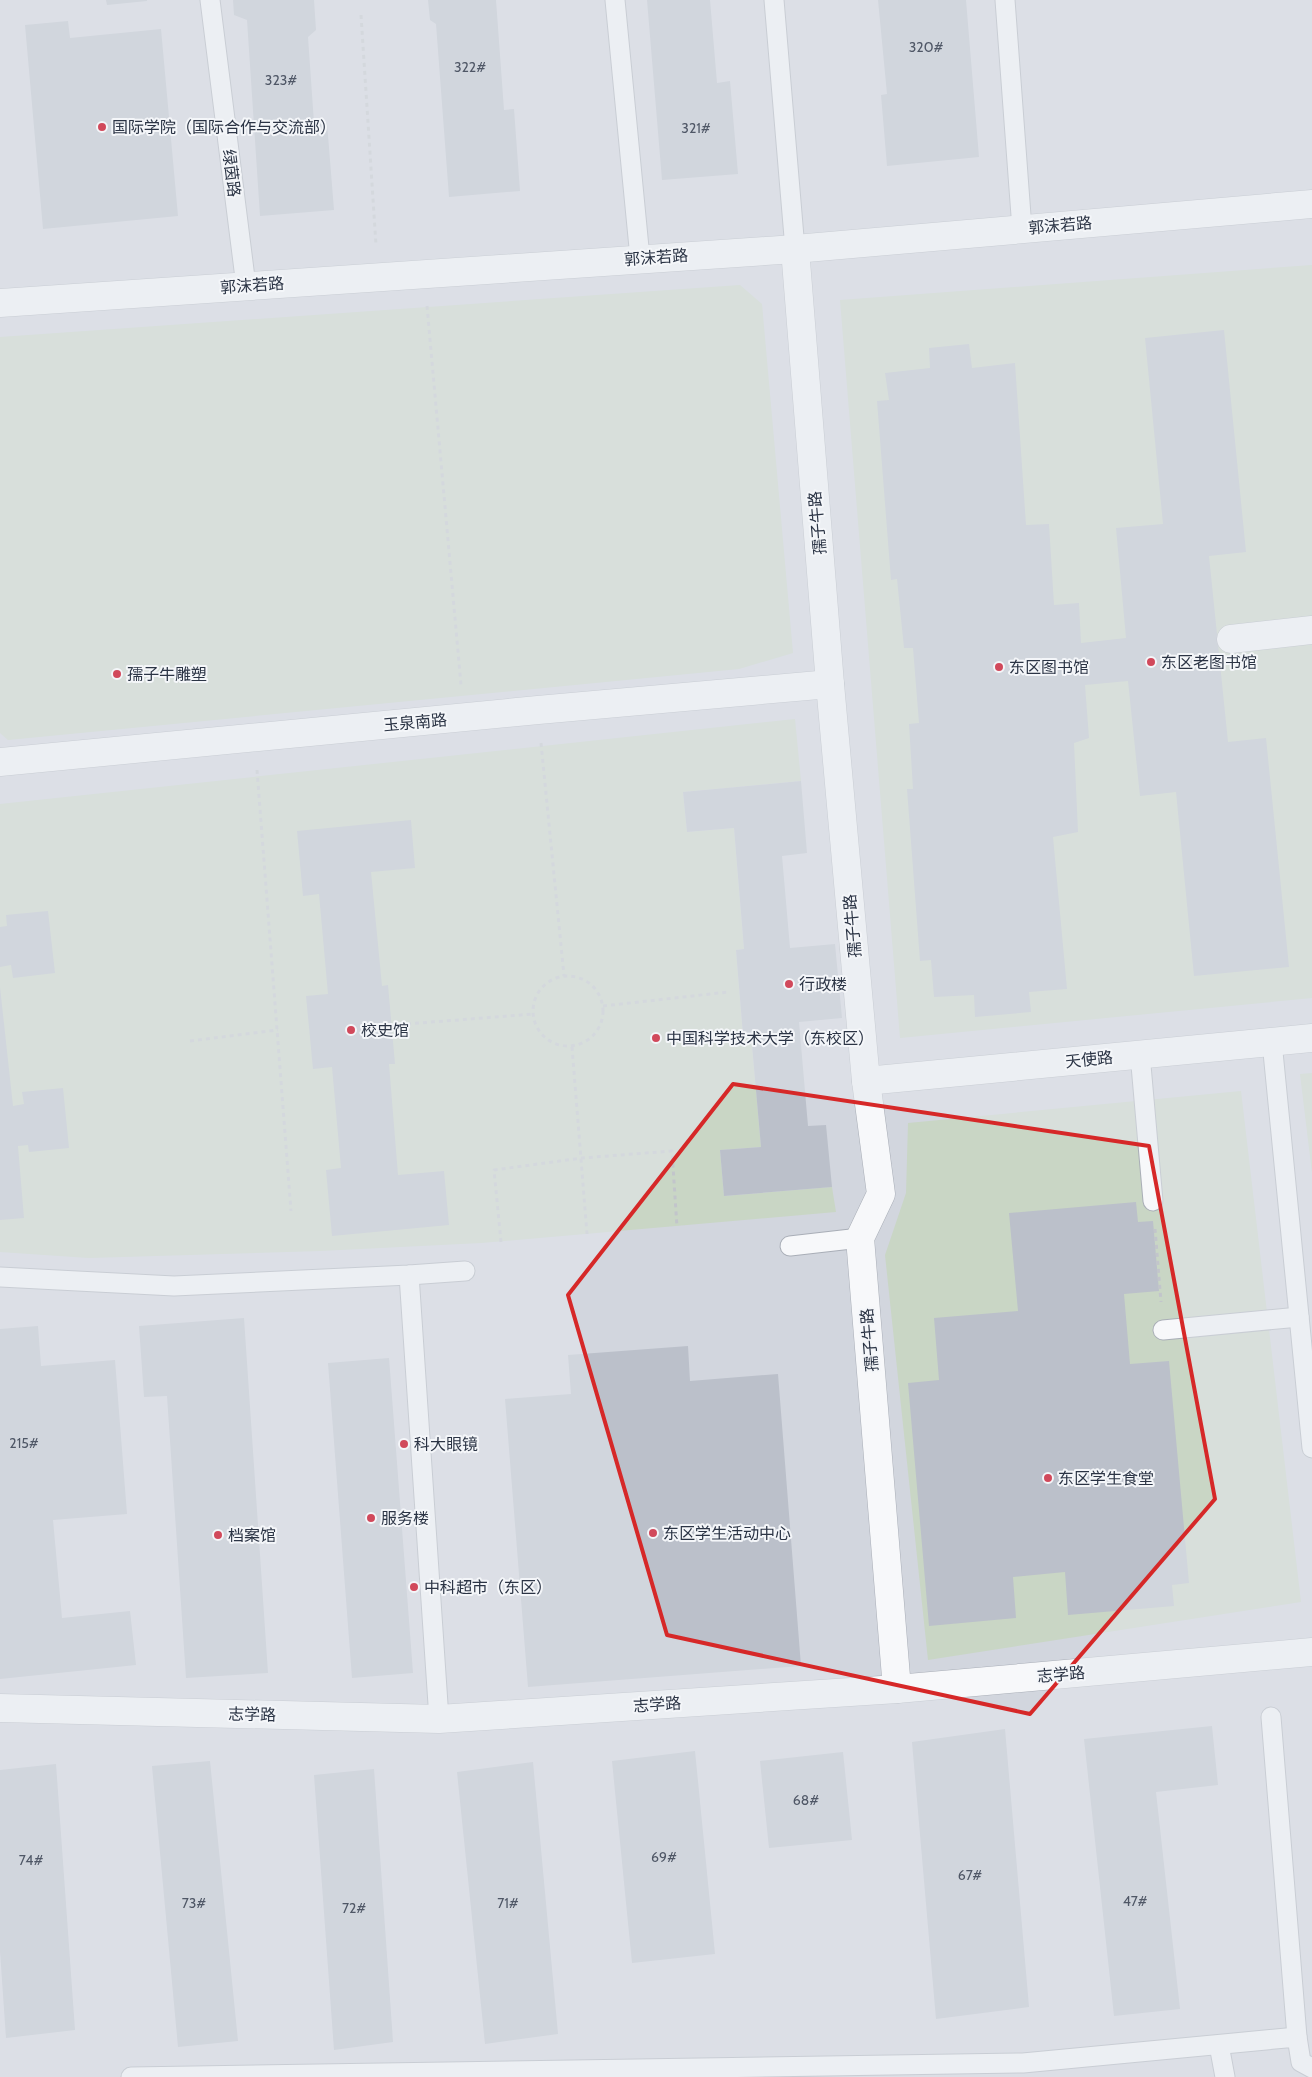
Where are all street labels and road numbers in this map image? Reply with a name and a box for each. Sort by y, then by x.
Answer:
street label: 绿茵路 [219,148,244,198]
street label: 郭沫若路 [1027,213,1093,238]
street label: 郭沫若路 [623,246,689,269]
street label: 郭沫若路 [219,274,285,297]
street label: 孺子牛路 [805,490,830,556]
street label: 玉泉南路 [382,710,448,735]
street label: 孺子牛路 [840,893,865,959]
street label: 天使路 [1064,1048,1114,1071]
street label: 孺子牛路 [857,1307,882,1373]
street label: 志学路 [1036,1663,1086,1686]
street label: 志学路 [632,1693,682,1716]
street label: 志学路 [228,1705,276,1724]

